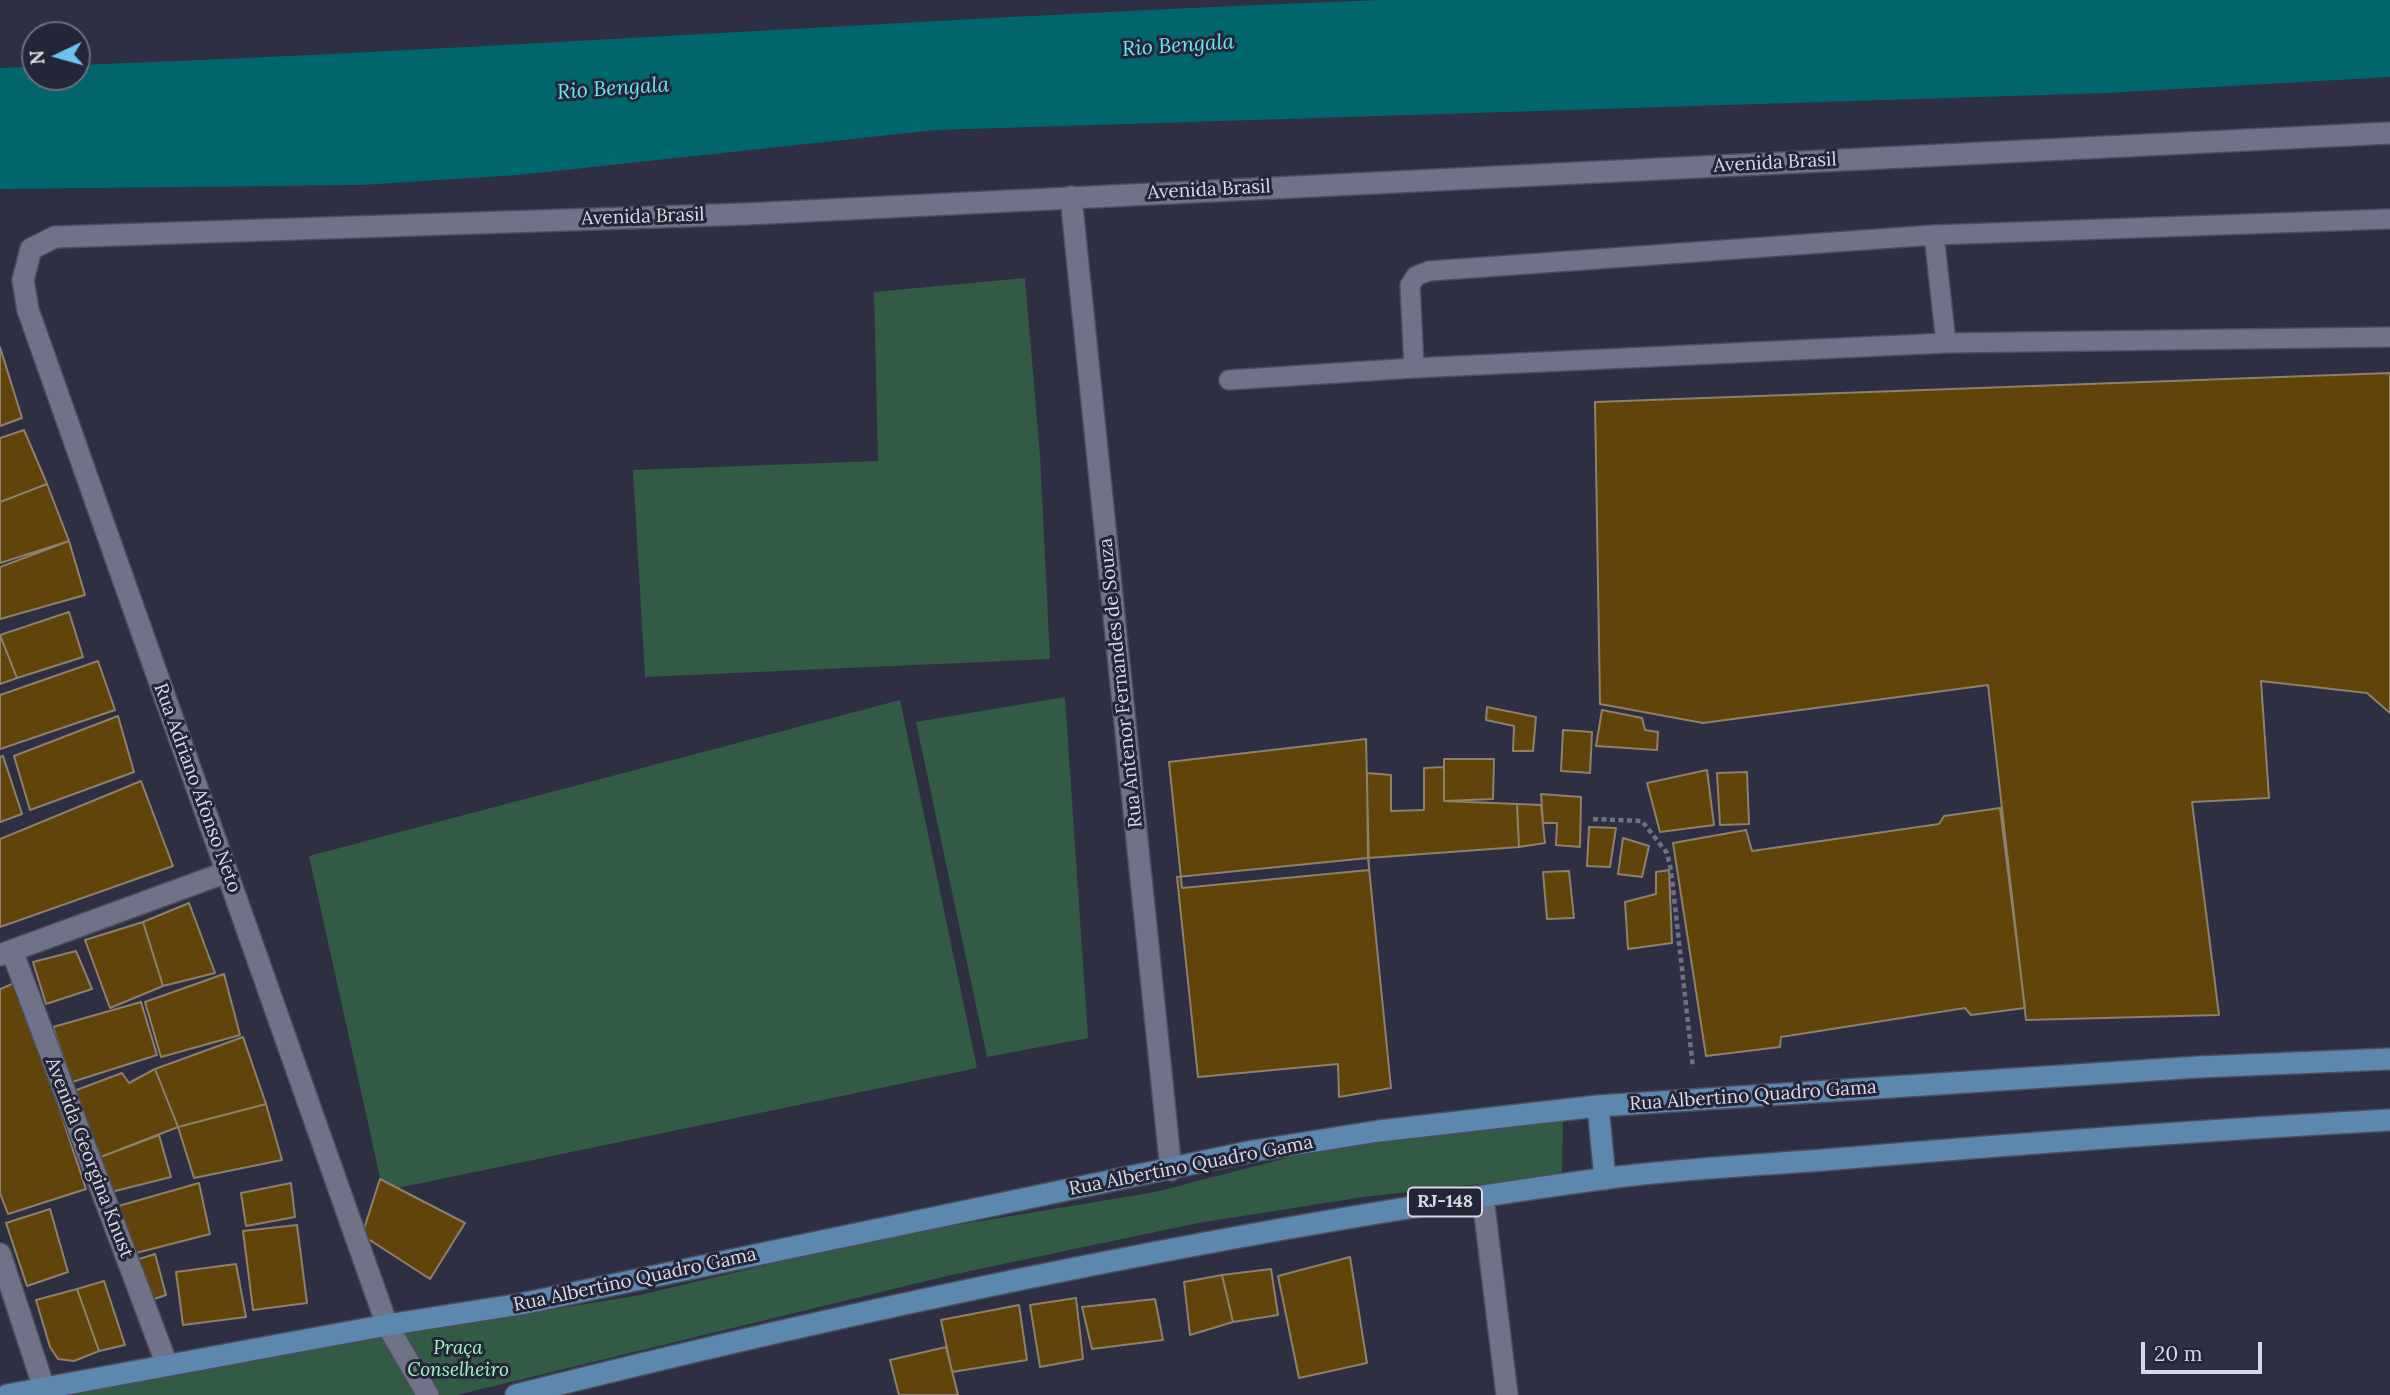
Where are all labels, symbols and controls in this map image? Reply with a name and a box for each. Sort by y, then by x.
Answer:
north arrow [21,21,91,91]
water label: Rio Bengala [1121,30,1235,62]
text: N [24,49,50,66]
water label: Rio Bengala [556,73,670,105]
street label: Avenida Brasil [1713,148,1837,178]
street label: Avenida Brasil [1147,175,1271,205]
street label: Avenida Brasil [581,203,705,231]
street label: Rua Antenor Fernandes de Souza [1094,537,1148,829]
street label: Rua Adriano Afonso Neto [148,680,246,896]
street label: Avenida Georgina Knust [40,1055,138,1261]
street label: Rua Albertino Quadro Gama [1628,1076,1878,1116]
street label: Rua Albertino Quadro Gama [1067,1131,1315,1201]
road number: RJ-148 [1408,1188,1482,1217]
street label: Rua Albertino Quadro Gama [511,1243,759,1317]
scale bar [2145,1328,2266,1372]
park label: Praça Conselheiro [407,1338,509,1382]
text: 20 m [2154,1340,2203,1367]

